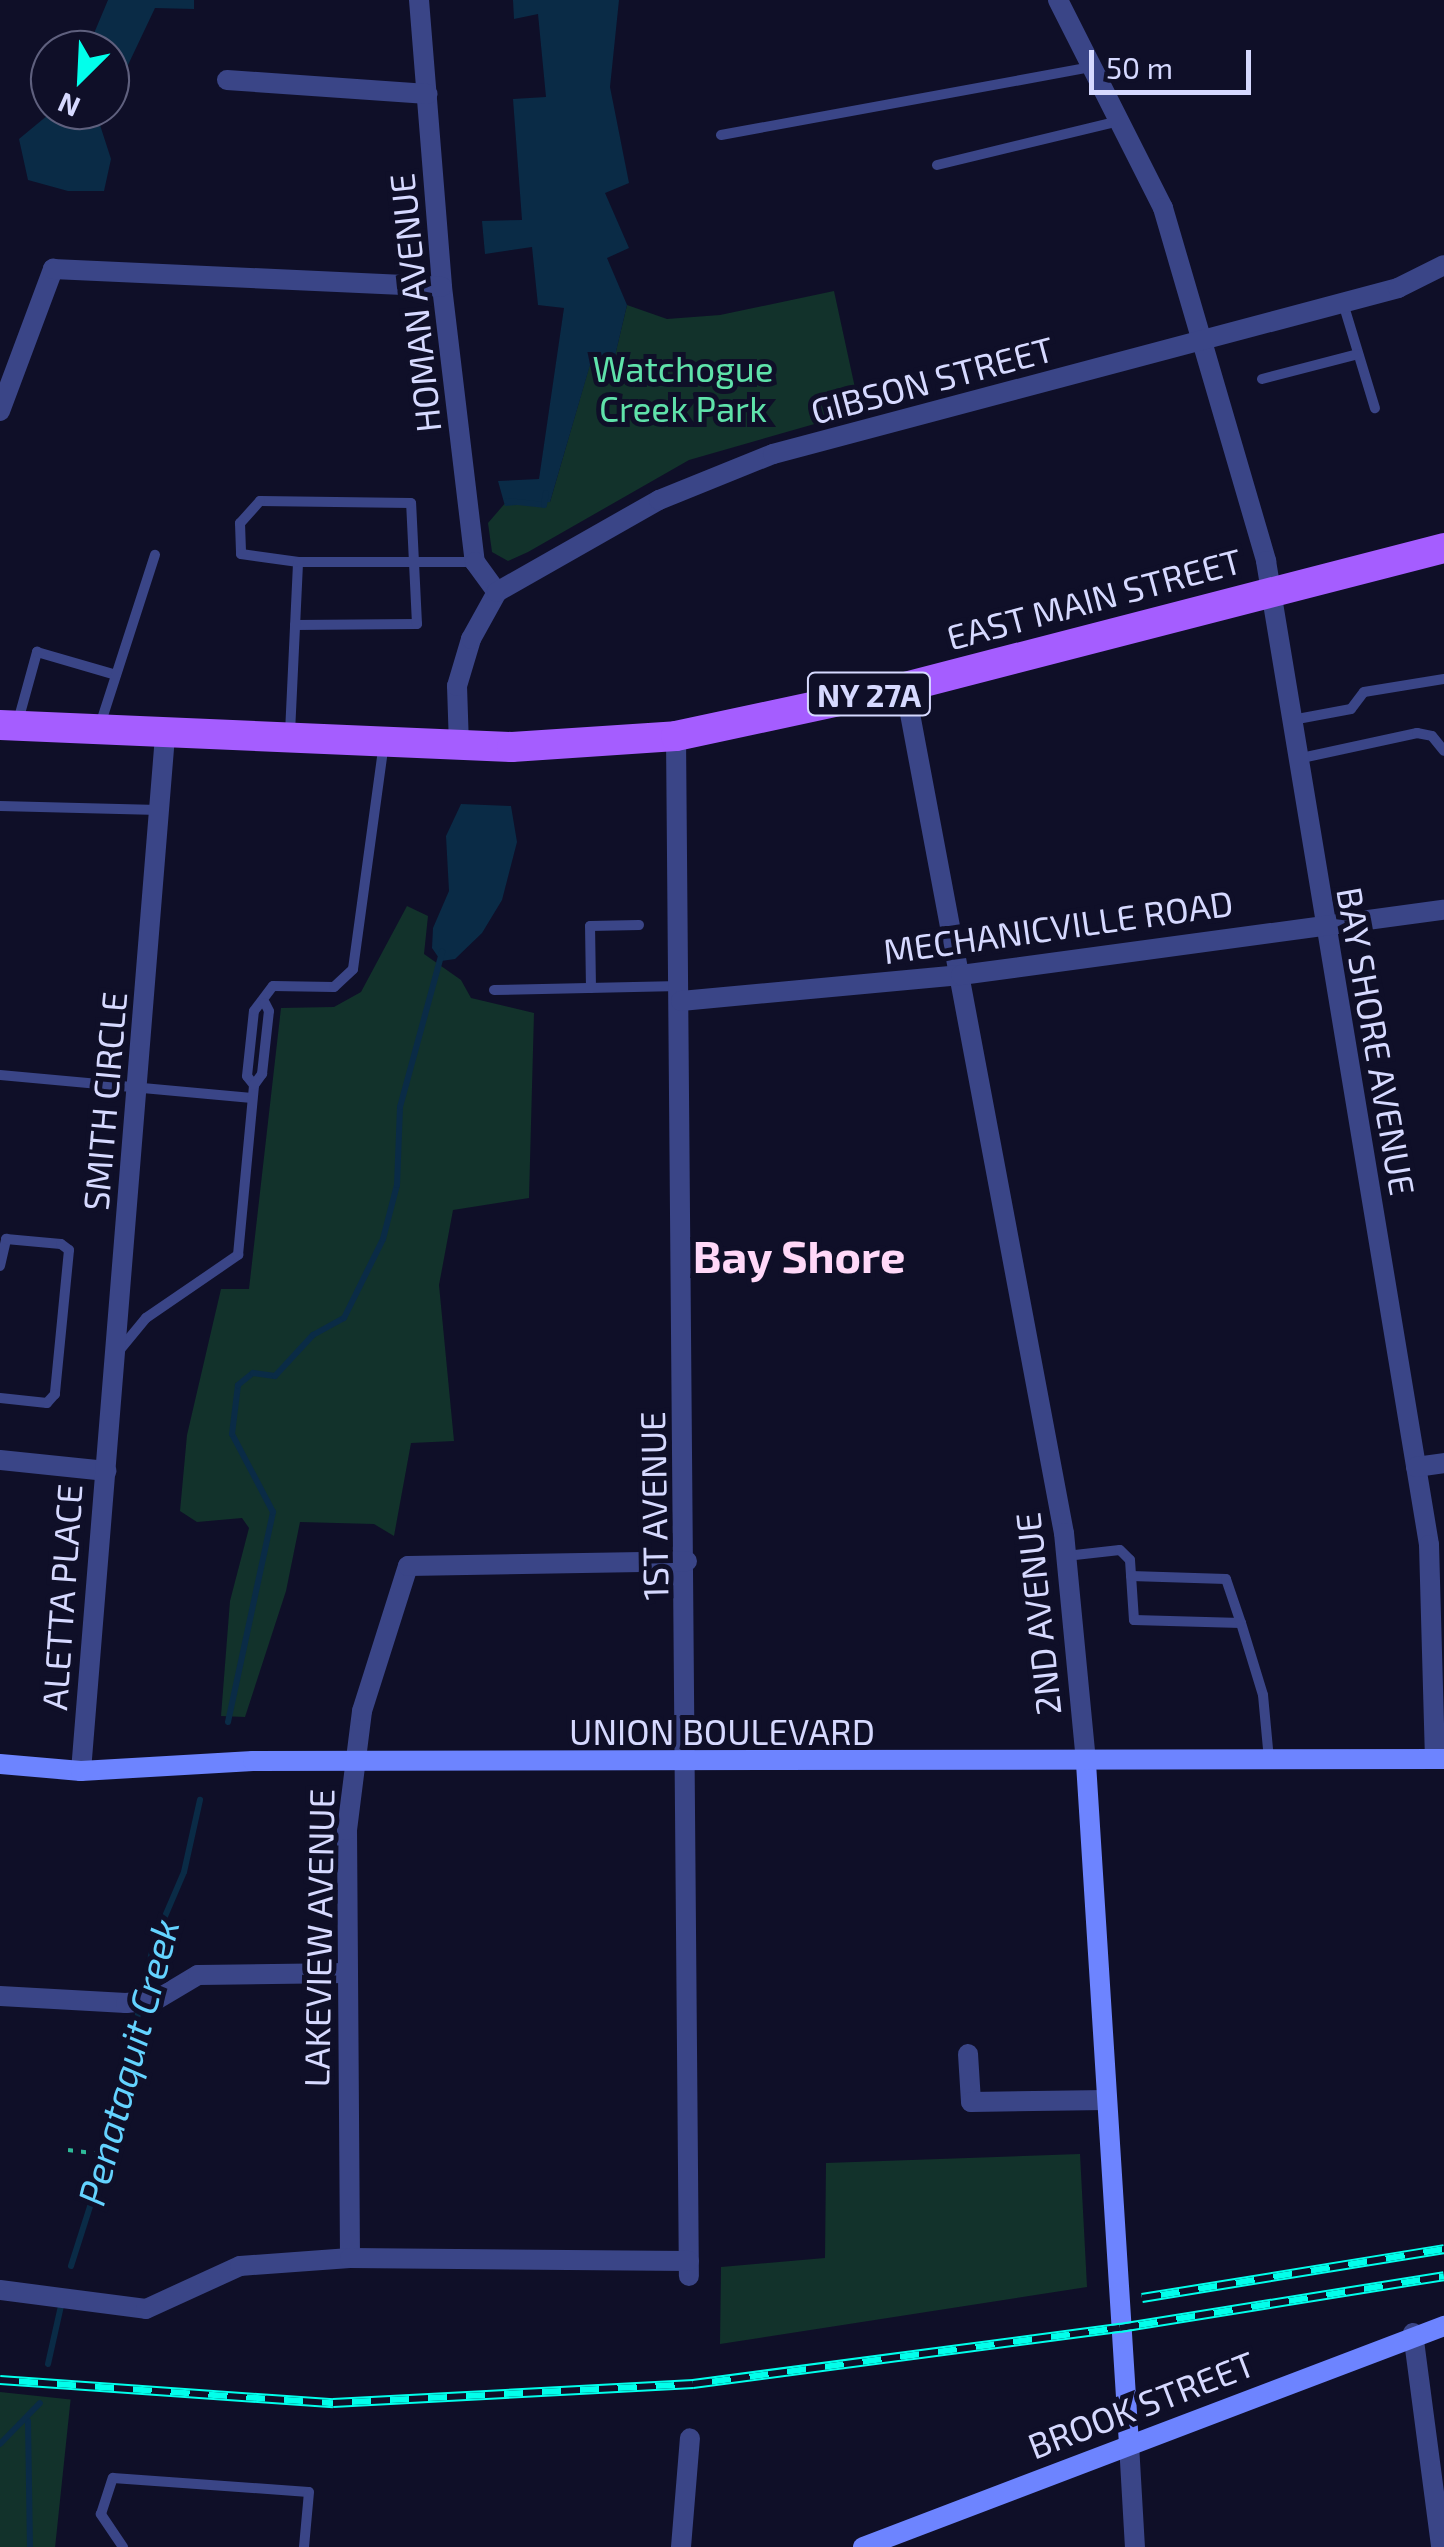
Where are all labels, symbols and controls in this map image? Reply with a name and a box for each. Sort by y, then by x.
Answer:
north arrow [30,30,130,130]
scale bar [1094,30,1256,92]
text: 50 m [1106,49,1173,85]
text: N [52,86,85,125]
street label: HOMAN AVENUE [379,171,449,435]
street label: GIBSON STREET [806,326,1058,432]
park label: Watchogue Creek Park [593,347,773,429]
street label: EAST MAIN STREET [942,538,1246,658]
road number: NY 27A [804,667,934,721]
street label: MECHANICVILLE ROAD [880,881,1236,971]
street label: BAY SHORE AVENUE [1329,883,1425,1199]
street label: SMITH CIRCLE [74,990,134,1212]
district label: Bay Shore [692,1229,906,1283]
street label: 1ST AVENUE [630,1410,676,1602]
street label: ALETTA PLACE [32,1482,90,1712]
street label: 2ND AVENUE [1005,1510,1069,1718]
street label: UNION BOULEVARD [569,1710,875,1752]
street label: LAKEVIEW AVENUE [294,1788,342,2088]
water label: Penataquit Creek [68,1914,188,2210]
street label: BROOK STREET [1022,2341,1260,2467]

